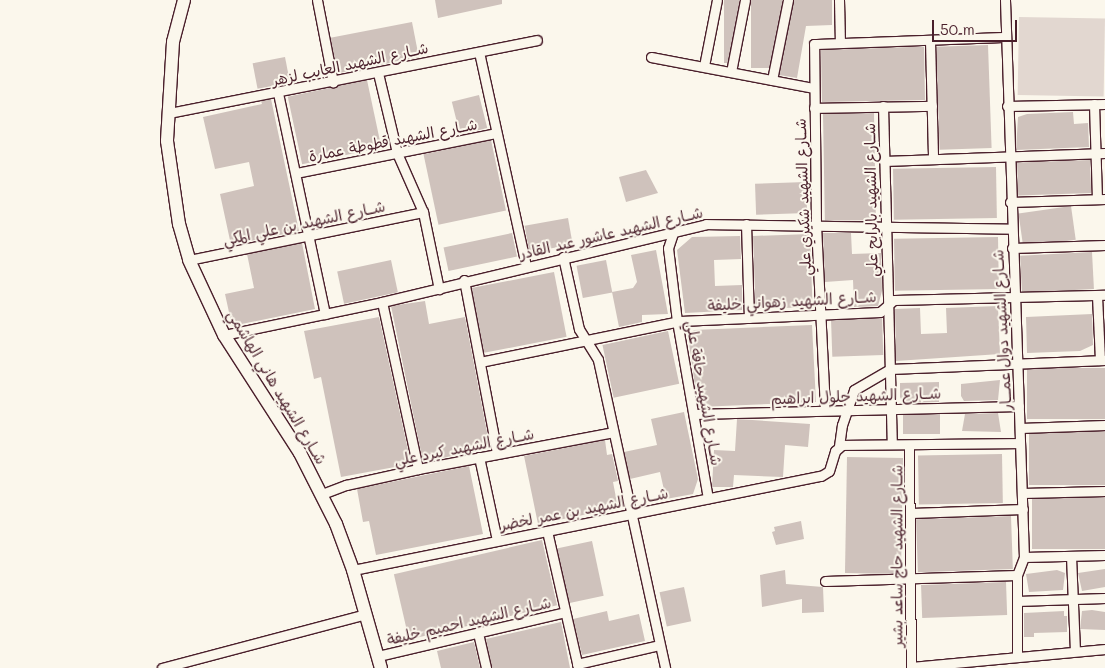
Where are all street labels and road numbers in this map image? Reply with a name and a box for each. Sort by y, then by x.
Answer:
street label: شــارع الشهيد العايب لزهر [270,39,430,89]
street label: شــارع الشهيد قطوطة عمارة [307,115,479,165]
street label: شــارع الشهيد شكيري علي [791,118,815,276]
street label: شــارع الشهيد بالرابح علي [861,123,881,277]
street label: شــارع الشهيد بن علي المكي [221,197,387,249]
street label: شــارع الشهيد عاشور عبد القادر [517,203,705,263]
street label: شــارع الشهيد دوال عمـــار [989,249,1015,411]
street label: شــارع الشهيد زهواني خليفة [707,288,877,314]
street label: شــارع الشهيد هاني الهاشمي [224,307,330,467]
street label: شــارع الشهيد حاقة علي [682,319,726,467]
street label: شــارع الشهيد جلول ابراهيم [771,384,941,408]
street label: شــارع الشهيد كيرد علي [393,425,535,469]
street label: شــارع الشهيد حاج ساعد بشير [888,465,906,647]
street label: شــارع الشهيد بن عمر لخضر [498,484,670,534]
street label: شــارع الشهيد احميم خليفة [385,593,553,649]

